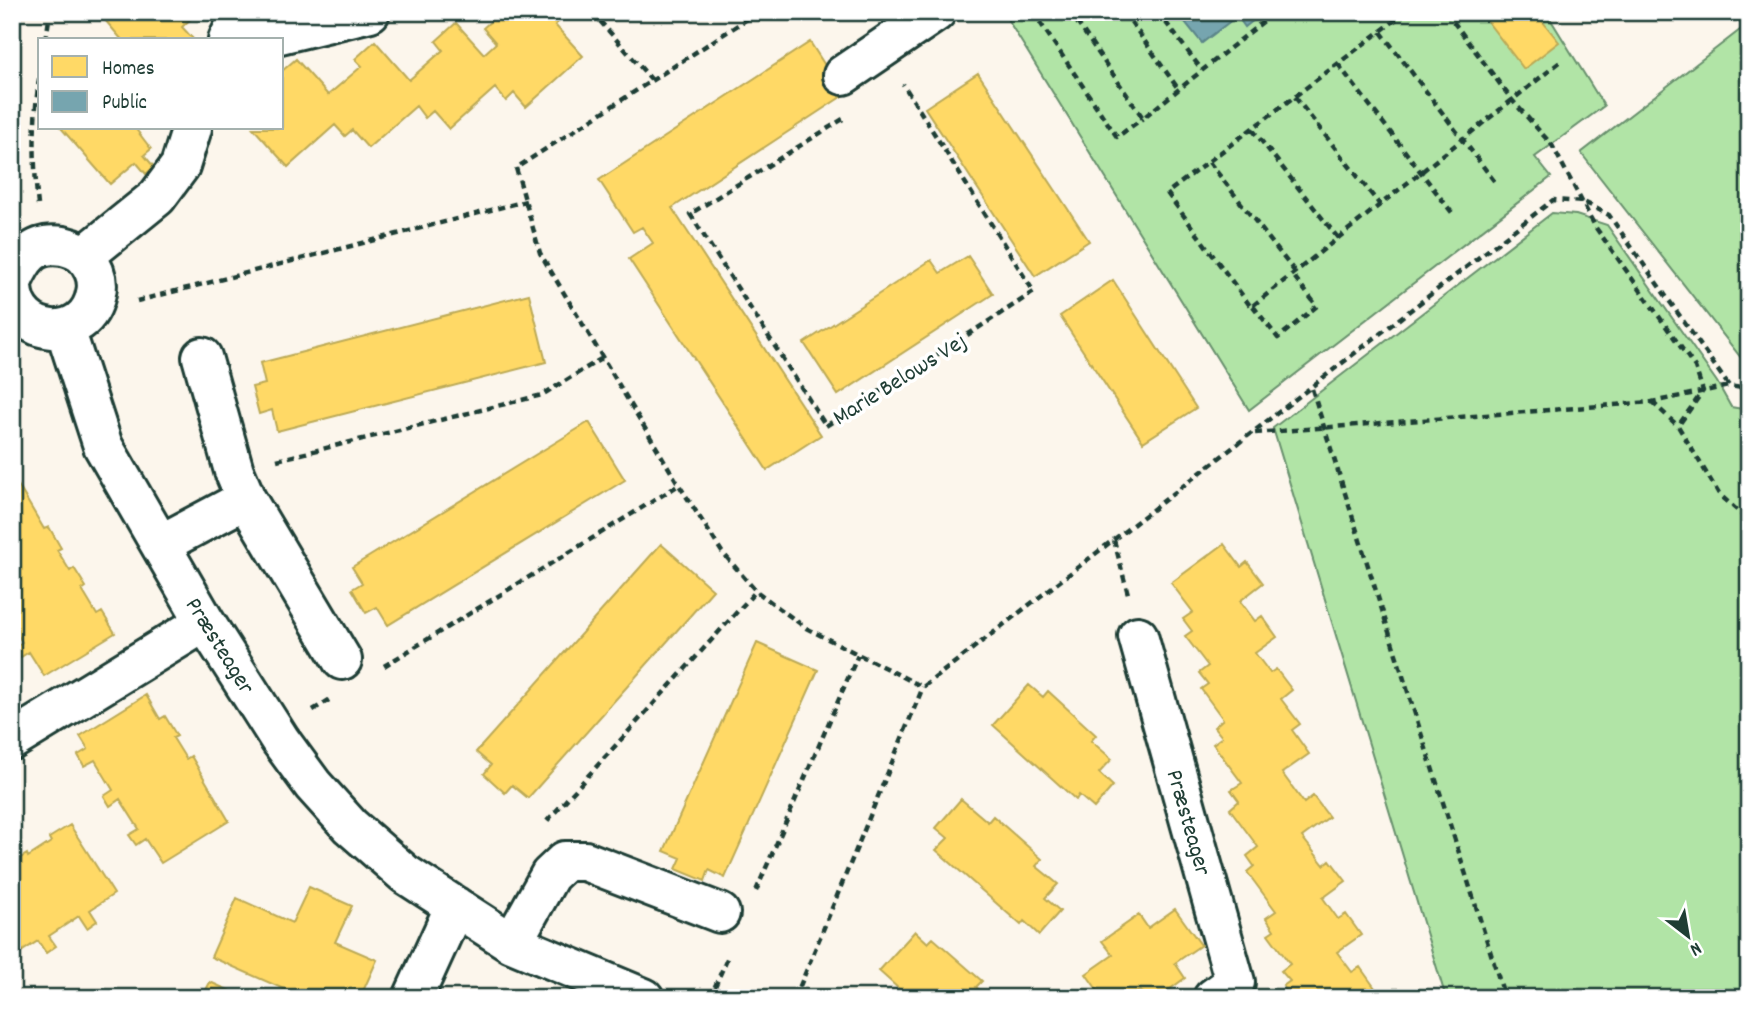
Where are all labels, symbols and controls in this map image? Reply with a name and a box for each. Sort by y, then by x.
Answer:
legend [38,38,284,130]
text: Homes [102,55,155,85]
text: Public [102,89,147,119]
street label: Marie Belows Vej [827,326,974,435]
street label: Præsteager [175,591,262,702]
street label: Præsteager [1156,766,1218,880]
north arrow [1652,902,1722,972]
text: N [1684,934,1706,962]

